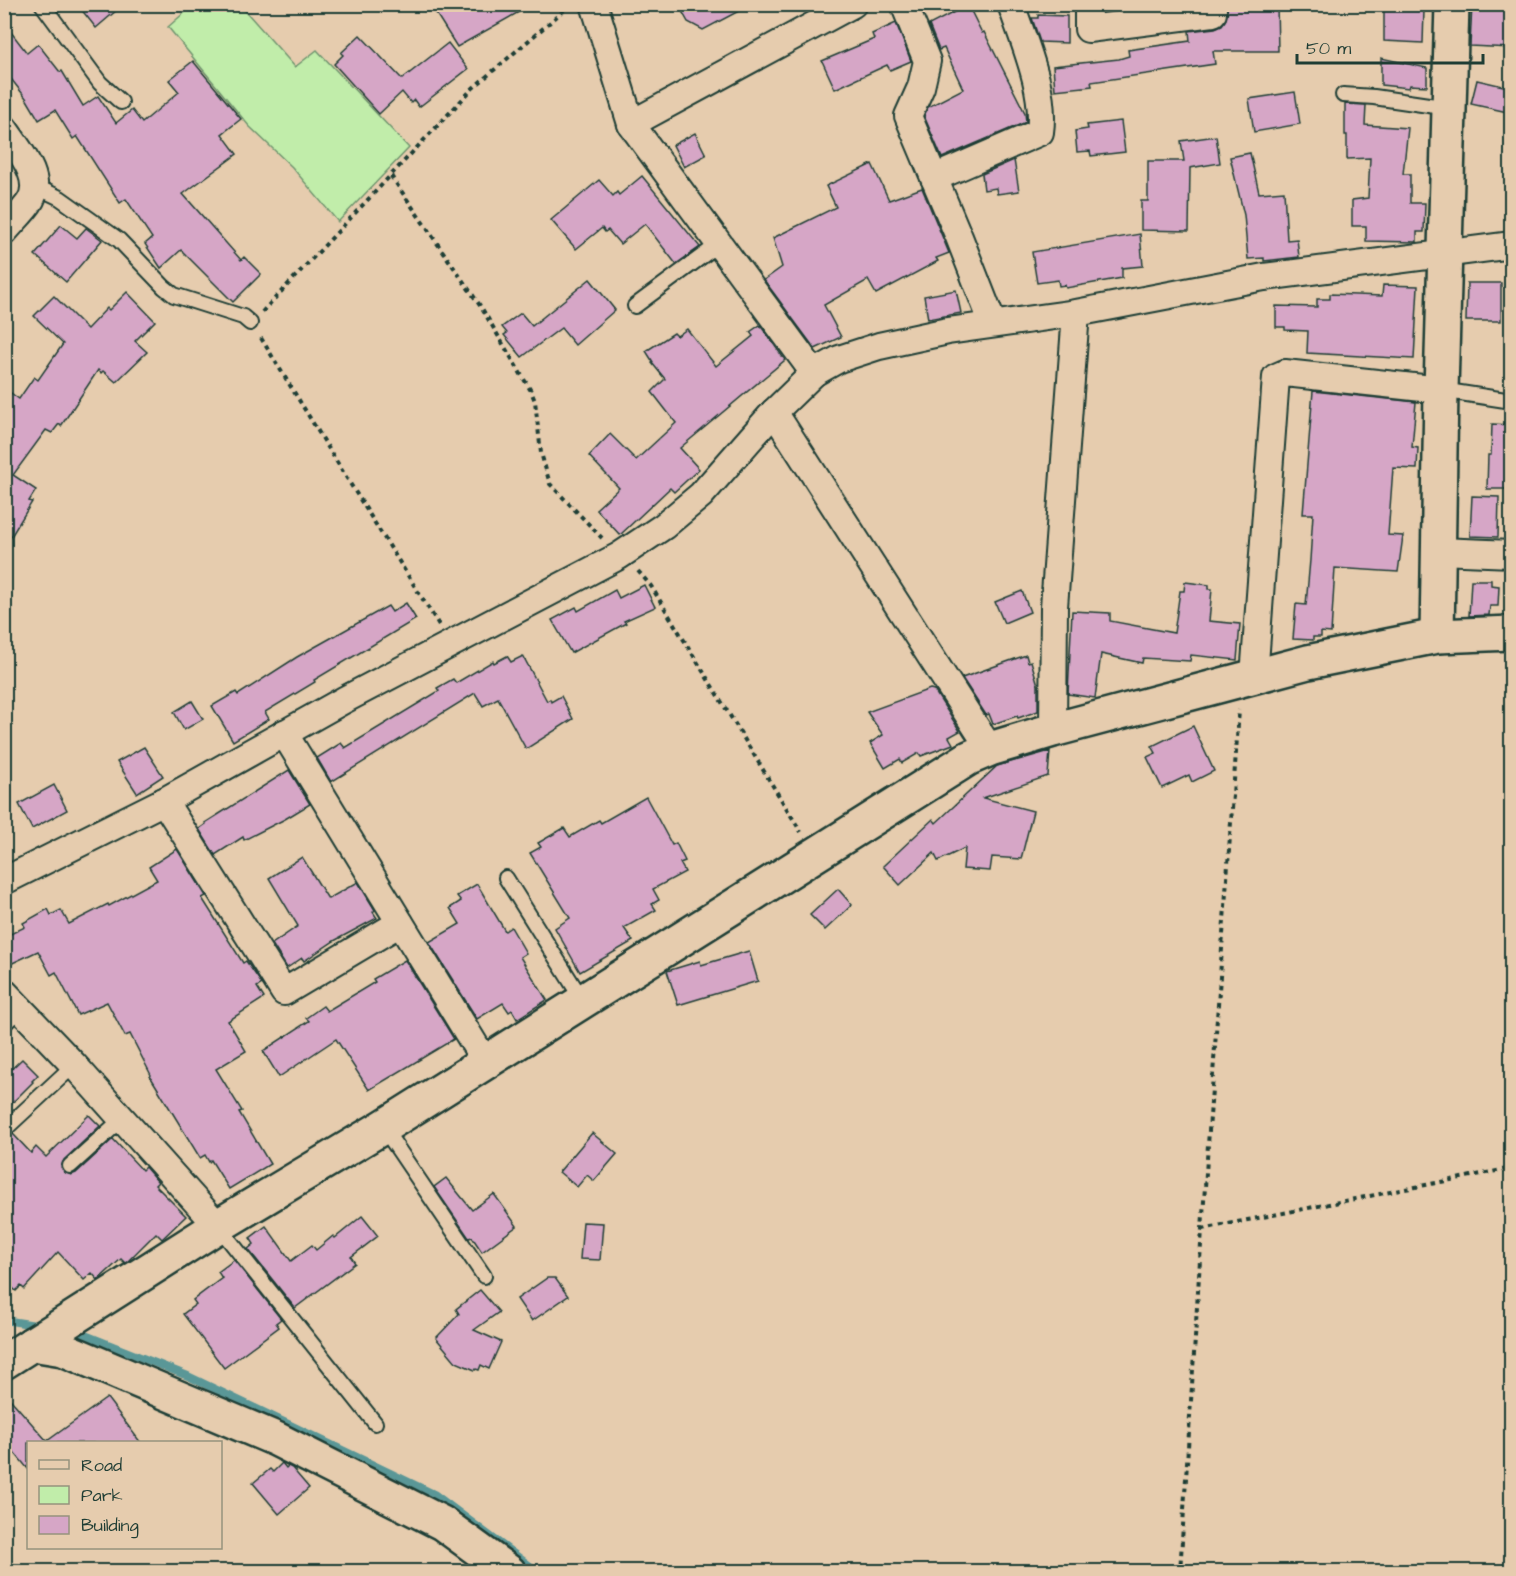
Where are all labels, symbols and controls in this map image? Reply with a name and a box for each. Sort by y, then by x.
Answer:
scale bar [1297,27,1483,65]
text: 50 m [1306,36,1351,61]
legend [27,1441,222,1549]
text: Road [81,1453,122,1478]
text: Park [81,1483,123,1508]
text: Building [81,1513,139,1539]

